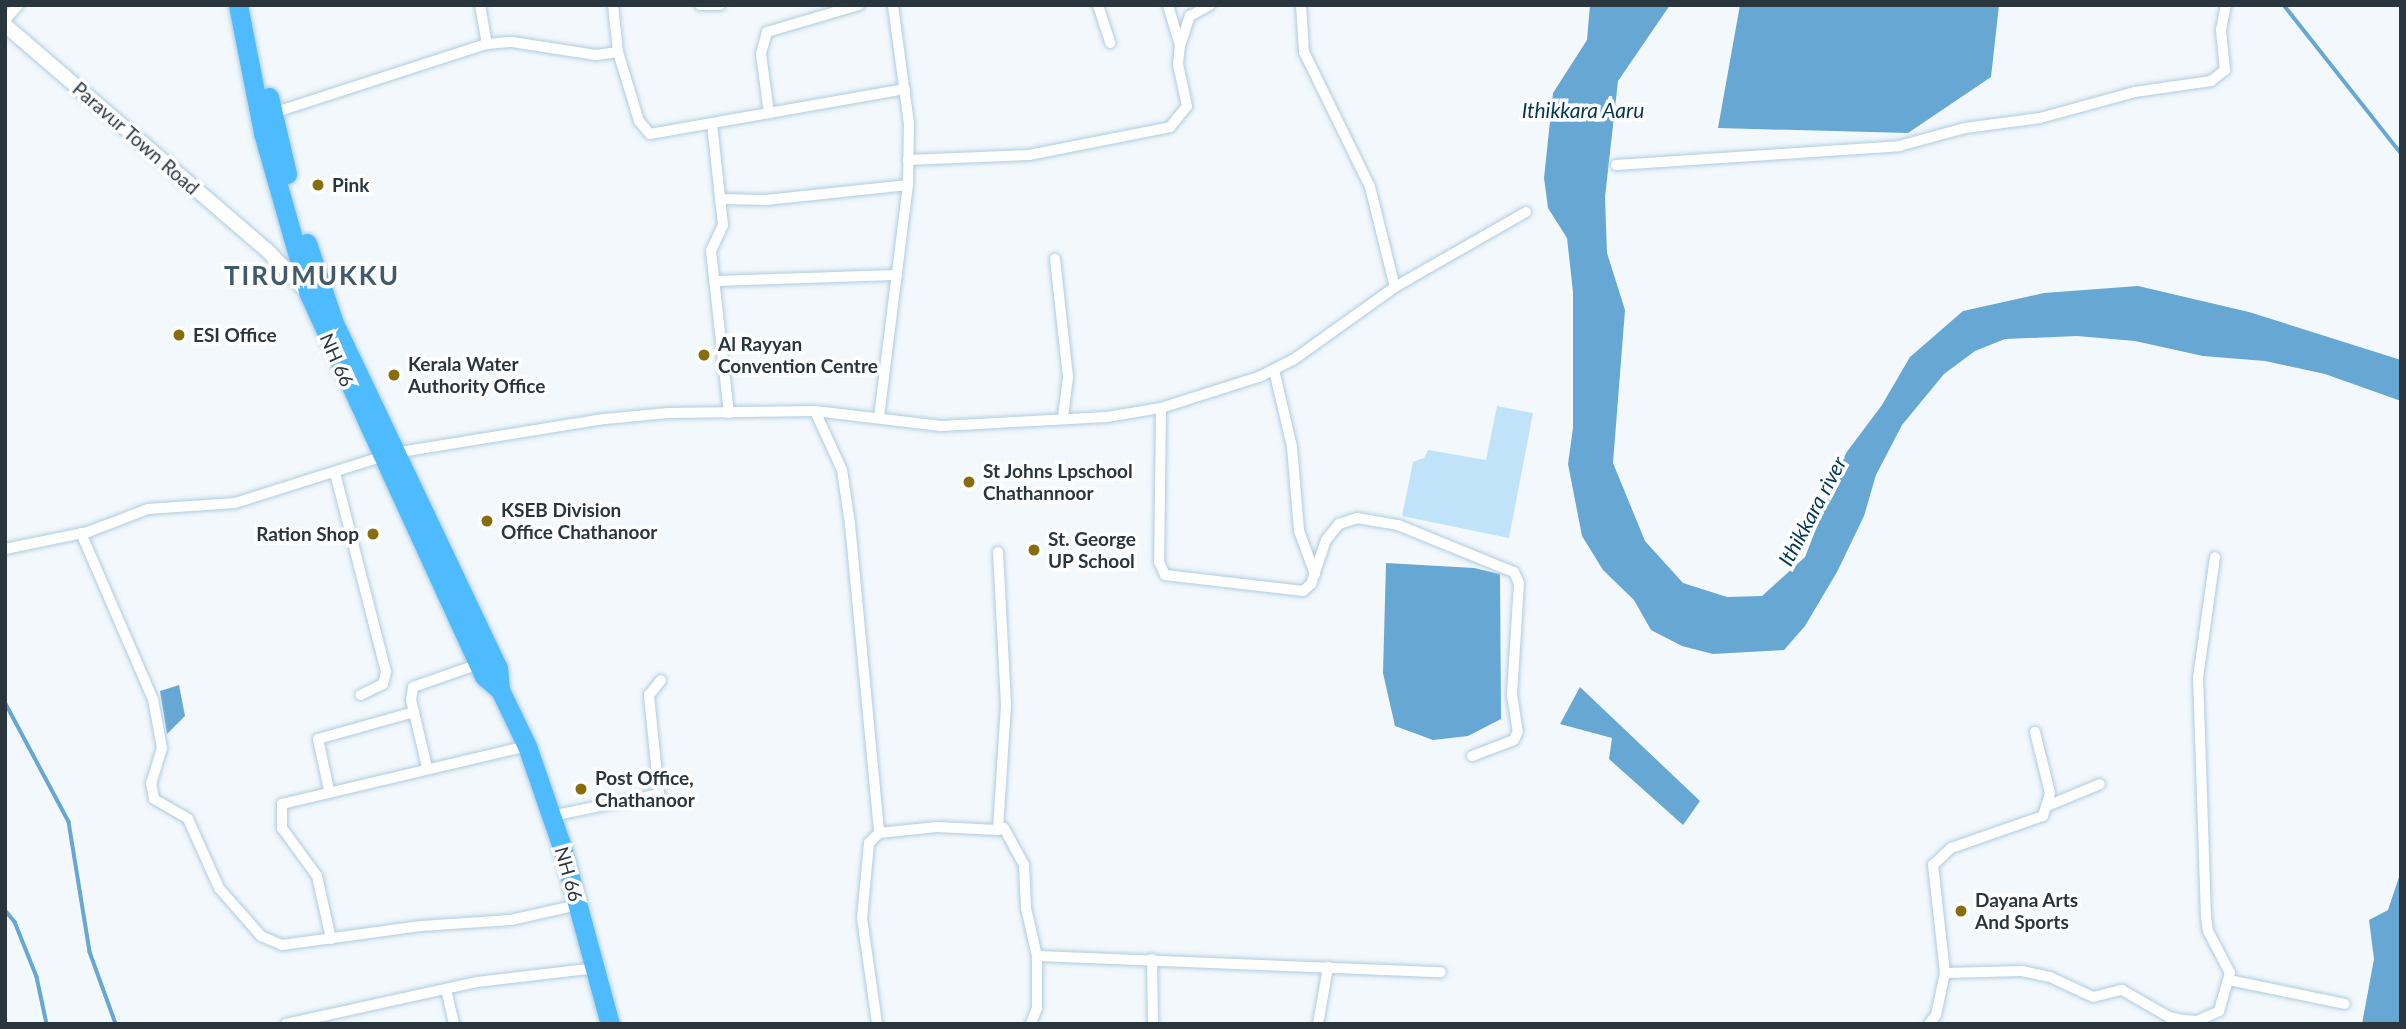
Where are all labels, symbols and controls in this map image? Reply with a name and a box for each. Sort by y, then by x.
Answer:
street label: Paravur Town Road [68,77,204,199]
water label: Ithikkara Aaru [1521,97,1645,123]
place label: Pink [332,174,369,196]
marker: Pink [310,177,326,193]
district label: TIRUMUKKU [225,260,399,292]
place label: ESI Office [193,324,277,346]
marker: ESI Office [171,327,187,343]
street label: NH 66 [315,330,359,390]
place label: Al Rayyan Convention Centre [718,333,878,377]
marker: Al Rayyan Convention Centre [696,347,712,363]
place label: Kerala Water Authority Office [408,353,546,397]
marker: Kerala Water Authority Office [386,367,402,383]
water label: Ithikkara river [1773,452,1851,570]
place label: St Johns Lpschool Chathannoor [983,460,1133,504]
marker: St Johns Lpschool Chathannoor [961,474,977,490]
place label: KSEB Division Office Chathanoor [501,499,657,543]
marker: KSEB Division Office Chathanoor [479,513,495,529]
place label: Ration Shop [256,523,359,545]
marker: Ration Shop [365,526,381,542]
place label: St. George UP School [1048,528,1136,572]
marker: St. George UP School [1026,542,1042,558]
place label: Post Office, Chathanoor [595,767,695,811]
marker: Post Office, Chathanoor [573,781,589,797]
street label: NH 66 [550,844,588,904]
place label: Dayana Arts And Sports [1975,889,2079,933]
marker: Dayana Arts And Sports [1953,903,1969,919]

